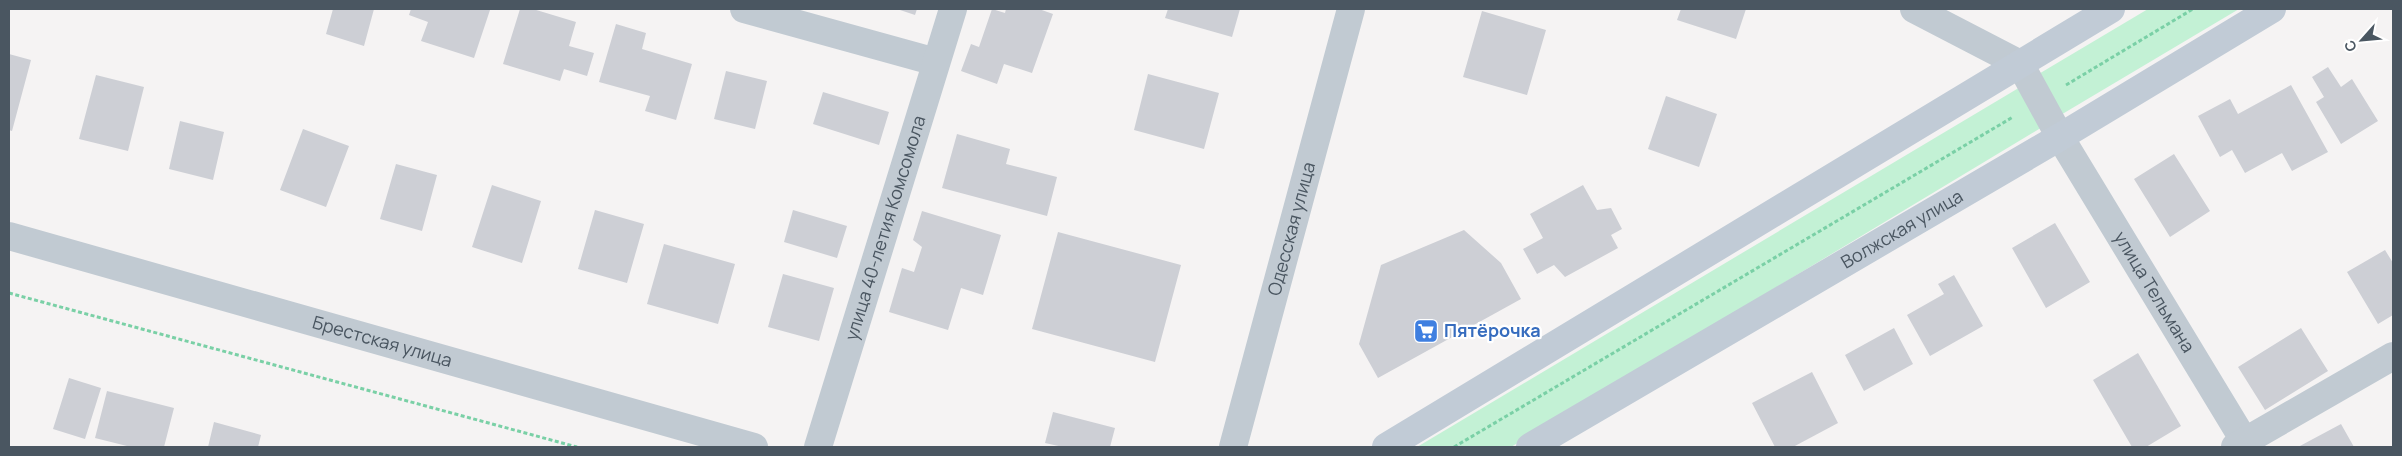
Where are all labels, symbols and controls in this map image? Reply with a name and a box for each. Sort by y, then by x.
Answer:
north arrow [2337,15,2387,65]
text: С [2339,37,2361,55]
street label: улица 40-летия Комсомола [839,112,930,343]
street label: Одесская улица [1261,159,1320,298]
street label: Волжская улица [1836,183,1967,274]
street label: улица Тельмана [2109,226,2201,357]
street label: Брестская улица [310,310,455,372]
supermarket icon: Пятёрочка [1413,318,1439,344]
place label: Пятёрочка [1444,318,1541,342]

